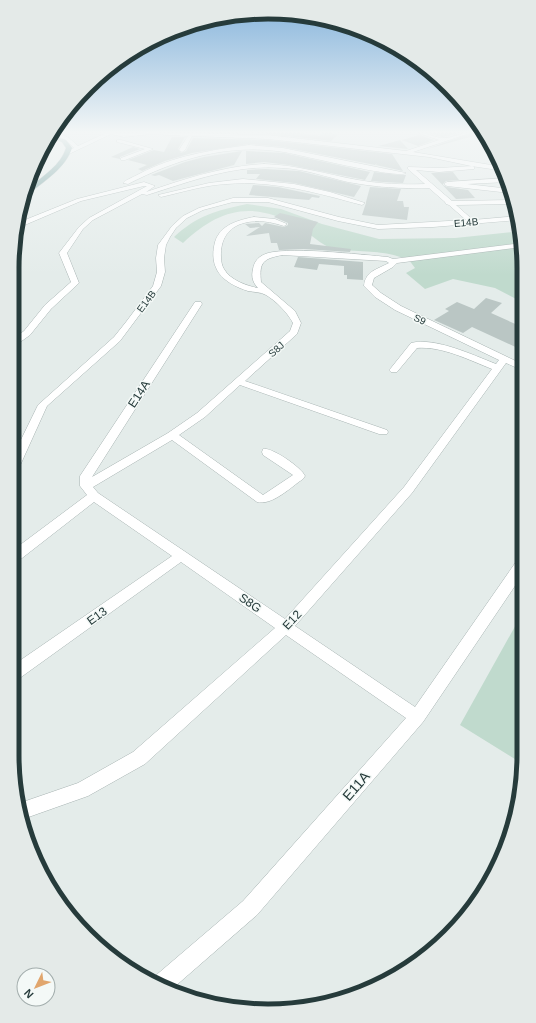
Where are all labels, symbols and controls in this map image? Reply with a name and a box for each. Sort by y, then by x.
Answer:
street label: E14B [453,216,479,229]
street label: E14B [135,288,158,314]
street label: S9 [412,312,428,327]
street label: S8J [266,340,286,359]
street label: E14A [125,378,153,410]
street label: S8G [236,590,264,616]
street label: E13 [84,604,110,628]
street label: E12 [280,607,305,633]
street label: E11A [339,768,373,804]
north arrow [16,967,56,1007]
text: N [22,987,36,1001]

